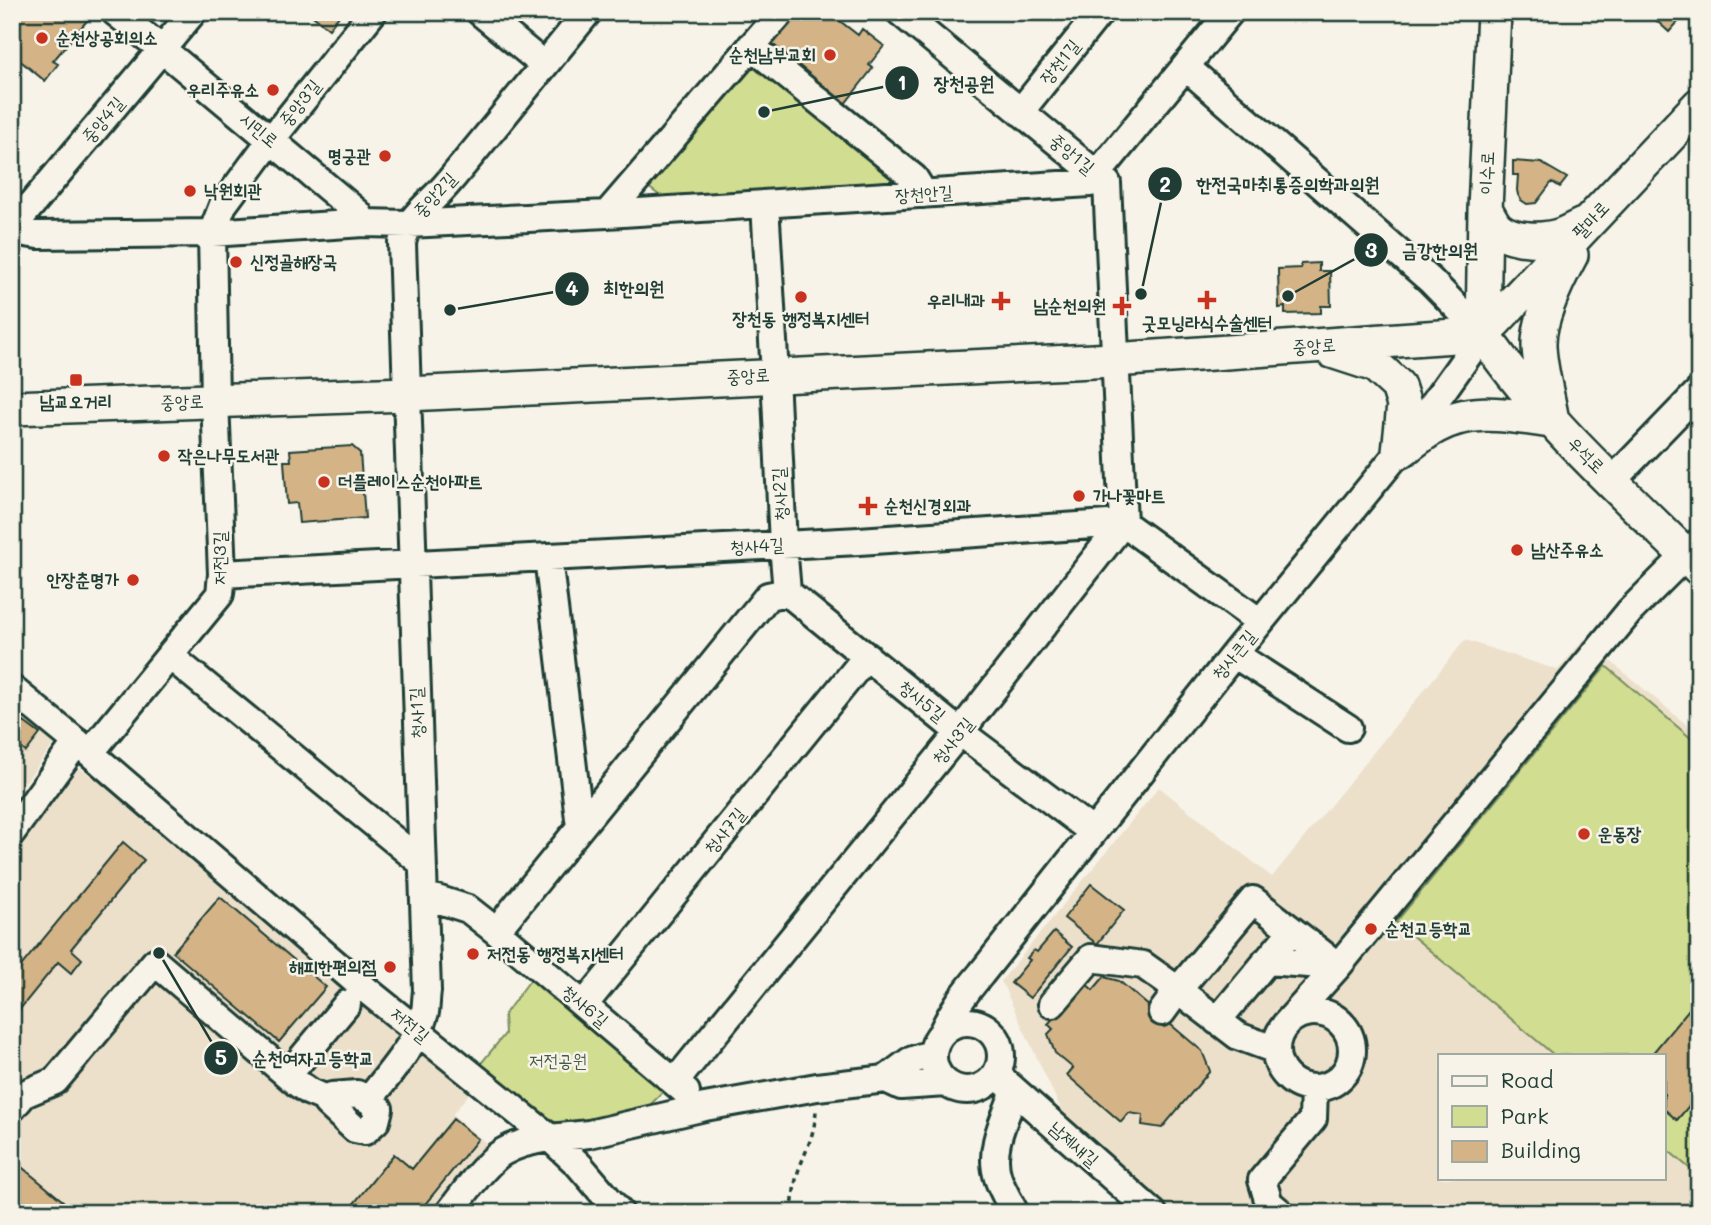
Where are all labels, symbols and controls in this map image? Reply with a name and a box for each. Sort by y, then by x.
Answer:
place label: 순천상공회의소 [56,25,157,49]
marker: 순천상공회의소 [34,30,50,46]
street label: 장천1길 [1034,33,1085,89]
place label: 순천남부교회 [729,42,816,66]
marker: 순천남부교회 [822,47,838,63]
callout: 장천공원 [885,63,1009,103]
text: 1 [897,68,907,95]
text: 장천공원 [933,70,995,95]
street label: 중앙3길 [273,73,326,131]
place label: 우리주유소 [187,77,259,101]
marker: 우리주유소 [265,82,281,98]
street label: 중앙4길 [76,91,129,148]
street label: 시민로 [235,106,284,152]
street label: 중앙1길 [1045,128,1101,179]
place label: 명궁관 [328,143,372,167]
marker: 명궁관 [377,148,393,164]
street label: 이수로 [1473,151,1499,195]
callout: 한전국마취통증의학과의원 [1147,164,1394,204]
street label: 중앙2길 [407,166,461,222]
text: 2 [1159,170,1171,197]
text: 한전국마취통증의학과의원 [1195,171,1380,196]
place label: 낙원회관 [204,178,262,202]
street label: 장천안길 [894,179,954,207]
marker: 낙원회관 [182,183,198,199]
street label: 팔마로 [1567,195,1614,243]
callout: 금강한의원 [1353,230,1493,270]
text: 3 [1365,236,1377,263]
text: 금강한의원 [1402,237,1478,262]
place label: 신정골해장국 [250,249,337,273]
marker: 신정골해장국 [228,254,244,270]
callout: 최한의원 [555,269,679,309]
text: 4 [565,274,579,301]
text: 최한의원 [603,275,665,300]
place label: 우리내과 [927,288,986,312]
marker: 장천동 행정복지센터 [793,289,809,305]
marker: 굿모닝라식수술센터 [1197,290,1217,310]
marker: 우리내과 [991,291,1011,311]
place label: 남순천의원 [1034,293,1106,317]
marker: 남순천의원 [1112,296,1132,316]
place label: 장천동 행정복지센터 [732,306,869,330]
place label: 굿모닝라식수술센터 [1142,310,1272,334]
street label: 중앙로 [1291,332,1336,358]
street label: 중앙로 [726,362,770,388]
marker: 남교오거리 [68,372,84,388]
street label: 중앙로 [160,388,204,414]
place label: 남교오거리 [40,389,112,413]
street label: 우석로 [1563,430,1611,478]
place label: 작은나무도서관 [177,443,280,467]
marker: 작은나무도서관 [156,448,172,464]
street label: 청사2길 [766,466,792,521]
place label: 더플레이스순천아파트 [338,469,483,493]
marker: 더플레이스순천아파트 [316,474,332,490]
place label: 가나꽃마트 [1093,483,1165,507]
marker: 가나꽃마트 [1071,488,1087,504]
place label: 순천신경외과 [884,493,971,517]
marker: 순천신경외과 [858,496,878,516]
street label: 저전3길 [207,530,231,585]
street label: 청사4길 [729,532,785,558]
place label: 남산주유소 [1531,537,1603,561]
marker: 남산주유소 [1509,542,1525,558]
place label: 안장춘명가 [47,567,120,591]
marker: 안장춘명가 [125,572,141,588]
street label: 청사큰길 [1206,624,1261,684]
street label: 청사5길 [894,674,952,727]
street label: 청사1길 [403,686,429,739]
street label: 청사3길 [926,711,979,769]
street label: 청사7길 [698,802,751,859]
place label: 운동장 [1598,821,1642,845]
marker: 운동장 [1576,826,1592,842]
place label: 순천고등학교 [1385,916,1472,940]
marker: 순천고등학교 [1363,921,1379,937]
place label: 저전동 행정복지센터 [487,941,624,965]
marker: 저전동 행정복지센터 [465,946,481,962]
place label: 해피한편의점 [289,954,377,978]
marker: 해피한편의점 [382,959,398,975]
street label: 청사6길 [557,979,615,1032]
street label: 저전길 [386,1001,435,1048]
callout: 순천여자고등학교 [203,1038,388,1078]
text: 5 [215,1043,227,1070]
text: 순천여자고등학교 [252,1045,374,1070]
park label: 저전공원 [529,1048,587,1072]
legend [1438,1054,1666,1180]
text: Road [1501,1066,1553,1093]
text: Park [1501,1102,1549,1129]
street label: 남제새길 [1045,1115,1105,1172]
text: Building [1501,1136,1581,1163]

